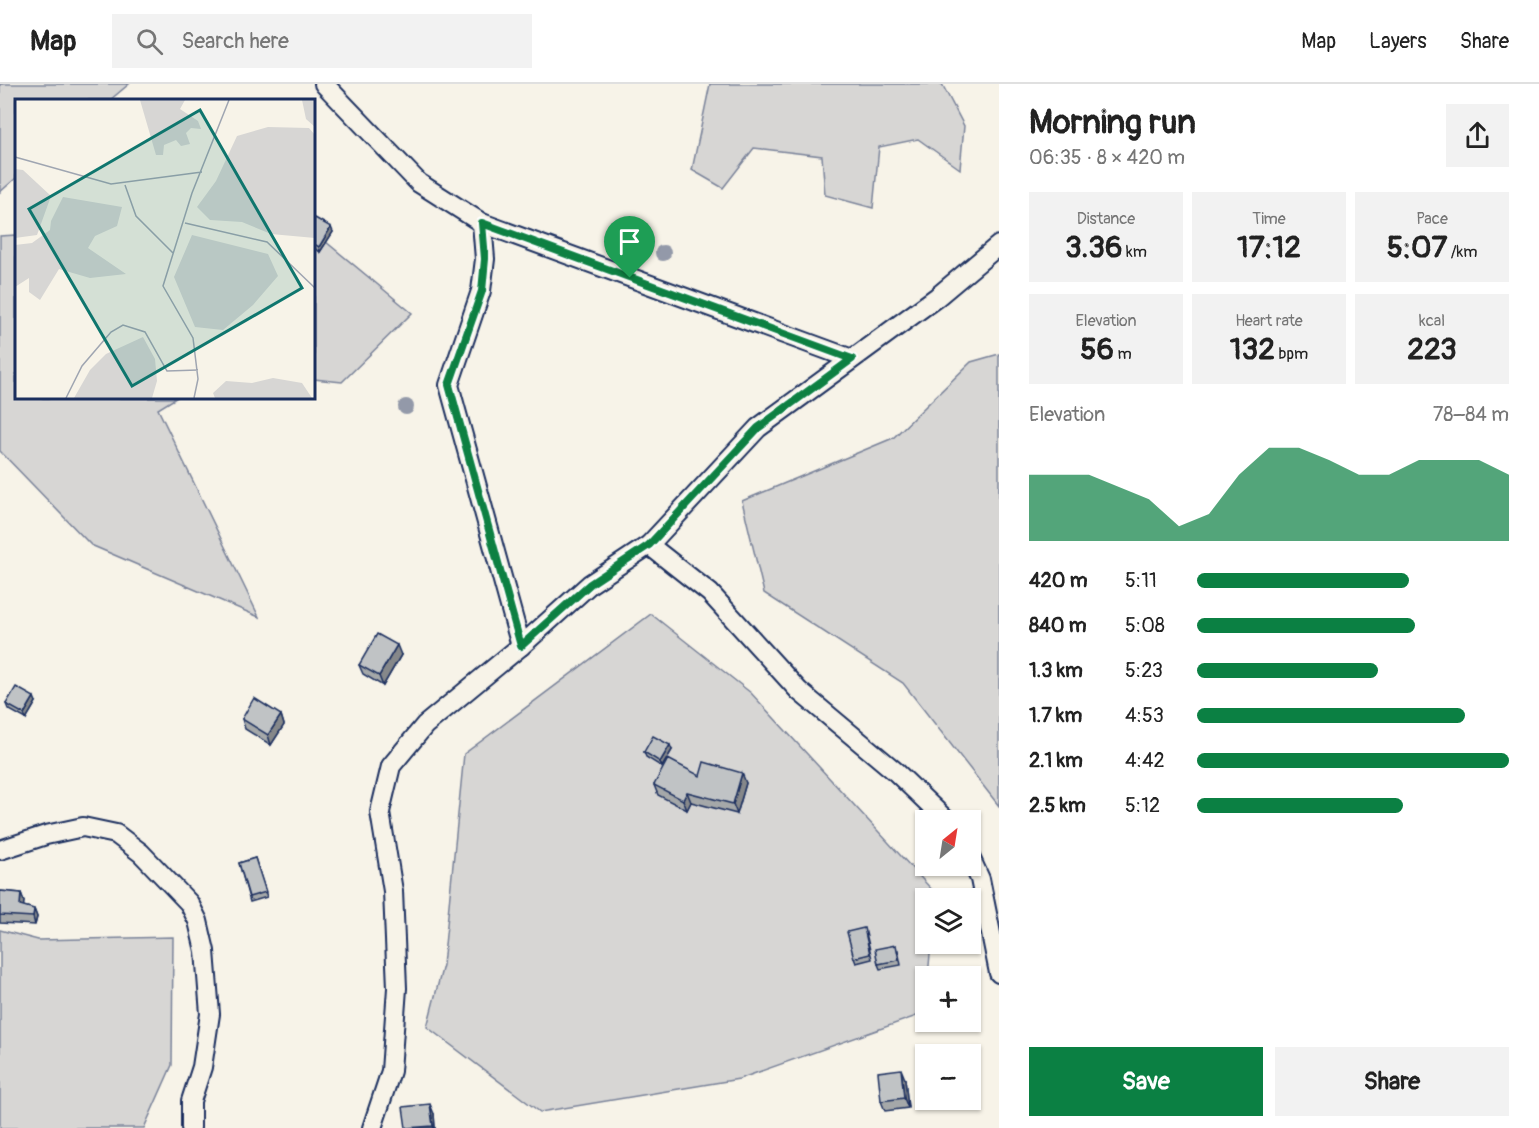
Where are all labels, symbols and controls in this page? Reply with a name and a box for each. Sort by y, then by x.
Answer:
search box [112,14,532,68]
text: Map [30,24,76,59]
icon: search [133,25,166,58]
text: Search here [181,27,289,55]
text: Map [1301,28,1336,55]
text: Layers [1369,28,1427,55]
text: Share [1460,28,1509,55]
inset map [15,99,315,399]
text: Morning run [1029,102,1196,143]
button: share [1446,104,1509,167]
text: 06:35 · 8 × 420 m [1029,145,1185,170]
text: Distance [1077,209,1135,229]
text: Time [1252,209,1286,229]
text: Pace [1416,209,1448,229]
pin [604,216,655,278]
icon: arrive [613,225,646,258]
text: 3.36 [1065,229,1123,266]
text: 17:12 [1237,229,1301,266]
text: 5:07 [1387,229,1447,266]
text: km [1123,242,1147,262]
text: /km [1447,242,1477,262]
text: Elevation [1076,311,1136,331]
text: Heart rate [1235,311,1303,331]
text: kcal [1419,311,1445,331]
text: 56 [1080,331,1114,368]
text: 132 [1230,331,1275,368]
text: 223 [1407,331,1457,368]
text: m [1114,344,1132,364]
text: bpm [1275,344,1308,364]
text: Elevation [1029,402,1105,427]
text: 78–84 m [1433,402,1509,427]
text: 420 m [1029,568,1088,593]
text: 5:11 [1125,568,1157,593]
text: 840 m [1029,613,1086,638]
text: 5:08 [1125,613,1165,638]
text: 1.3 km [1029,658,1083,683]
text: 5:23 [1125,658,1163,683]
text: 1.7 km [1029,703,1082,728]
text: 4:53 [1125,703,1164,728]
text: 2.1 km [1029,748,1083,773]
text: 4:42 [1125,748,1165,773]
text: 2.5 km [1029,793,1086,818]
text: 5:12 [1125,793,1160,818]
north arrow [915,810,981,876]
map controls [915,810,981,1110]
button: layers [915,888,981,954]
button: + [915,966,981,1032]
button: − [915,1044,981,1110]
button: Save [1029,1047,1263,1116]
button: Share [1275,1047,1509,1116]

